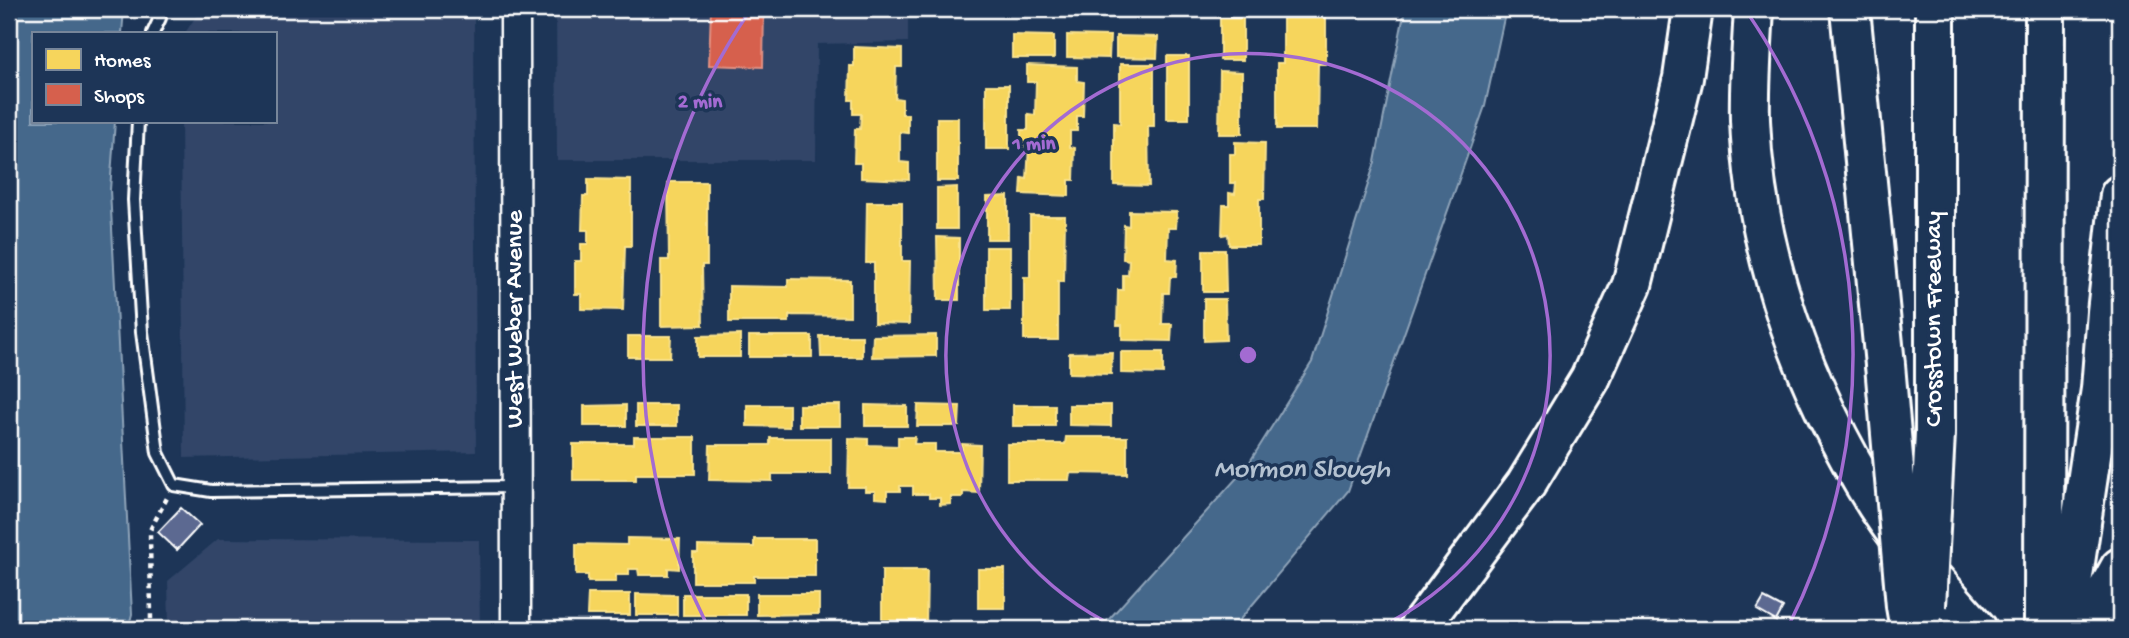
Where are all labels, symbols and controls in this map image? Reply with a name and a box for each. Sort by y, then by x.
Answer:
legend [32,32,276,122]
text: Homes [94,50,152,75]
text: Shops [94,86,145,111]
text: 2 min [678,91,723,116]
text: 1 min [1012,133,1056,158]
street label: West Weber Avenue [501,209,532,428]
street label: Crosstown Freeway [1920,211,1951,427]
centre of rings [1236,343,1260,367]
water label: Mormon Slough [1214,454,1391,487]

